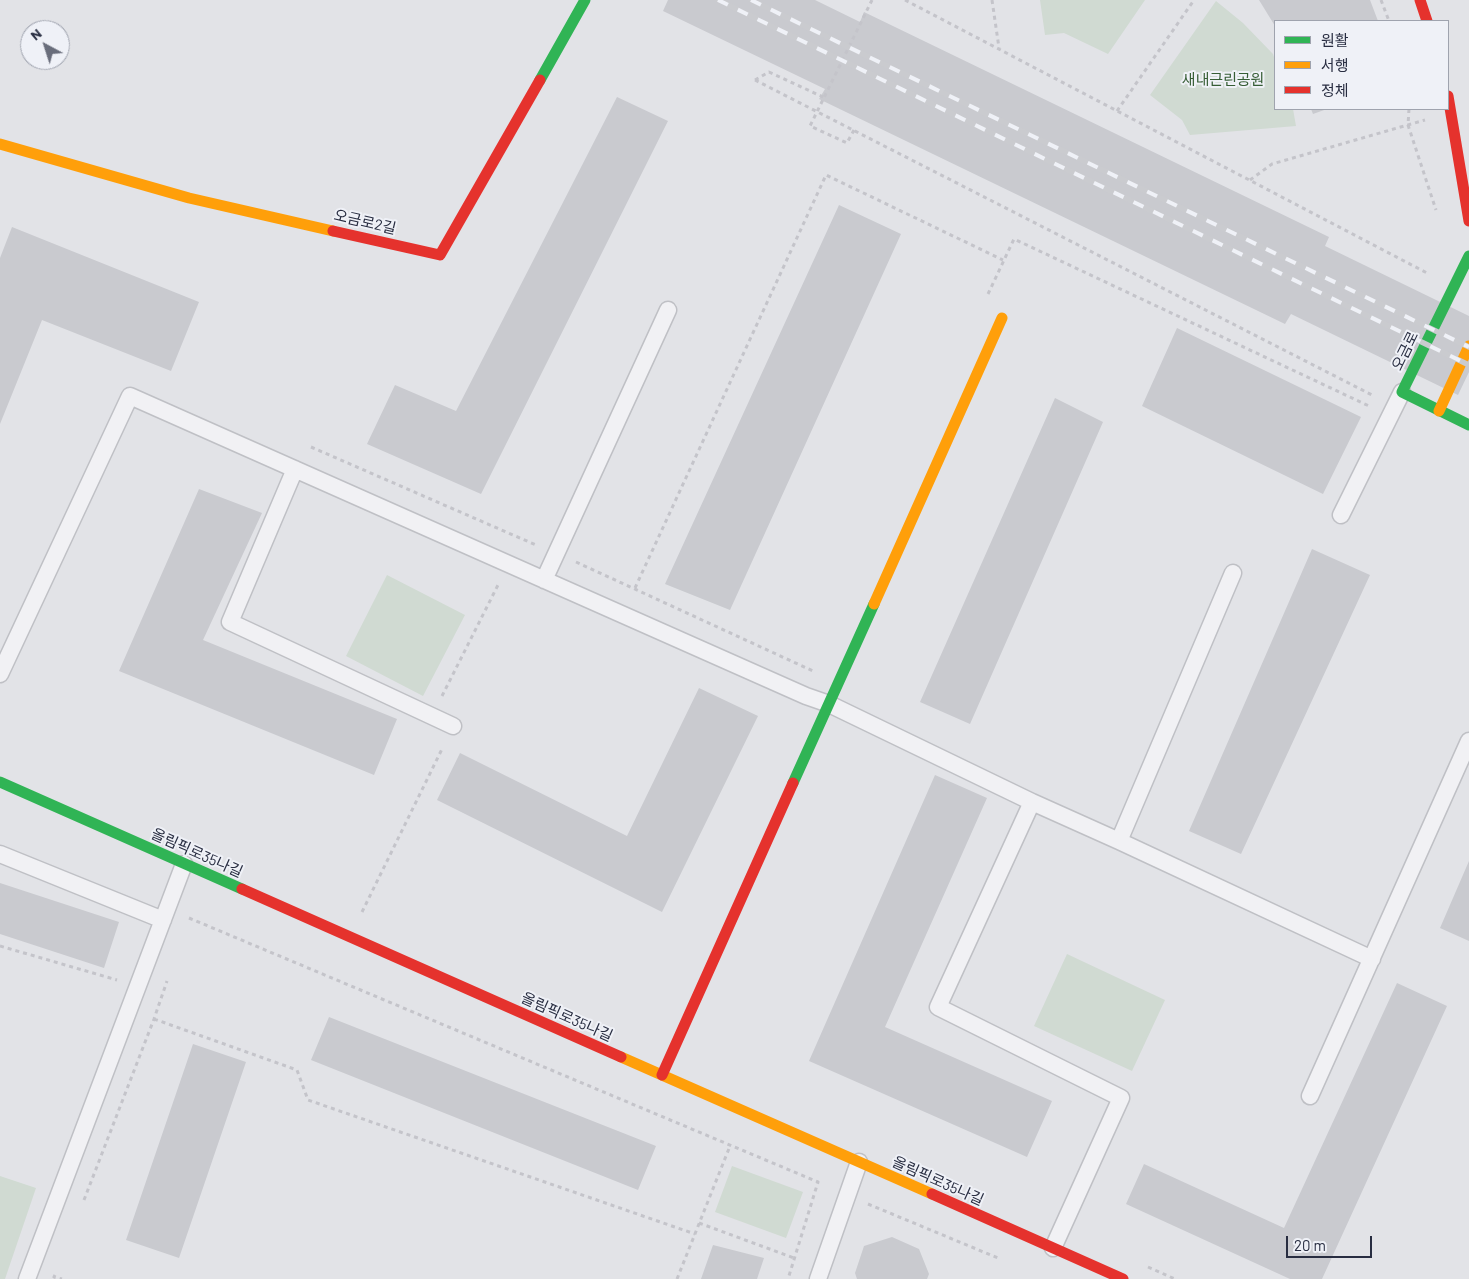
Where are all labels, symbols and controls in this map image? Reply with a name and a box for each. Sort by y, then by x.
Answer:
north arrow [20,20,70,70]
legend [1274,20,1449,110]
text: N [27,24,45,43]
text: 원활 [1321,31,1349,49]
text: 서행 [1321,56,1349,74]
park label: 새내근린공원 [1182,71,1264,89]
text: 정체 [1321,81,1349,99]
street label: 오금로2길 [332,206,398,238]
street label: 오금로 [1388,328,1422,374]
street label: 올림픽로35나길 [148,825,246,881]
street label: 올림픽로35나길 [518,989,616,1045]
street label: 올림픽로35나길 [889,1153,987,1209]
scale bar [1289,1226,1375,1258]
text: 20 m [1294,1236,1326,1254]

